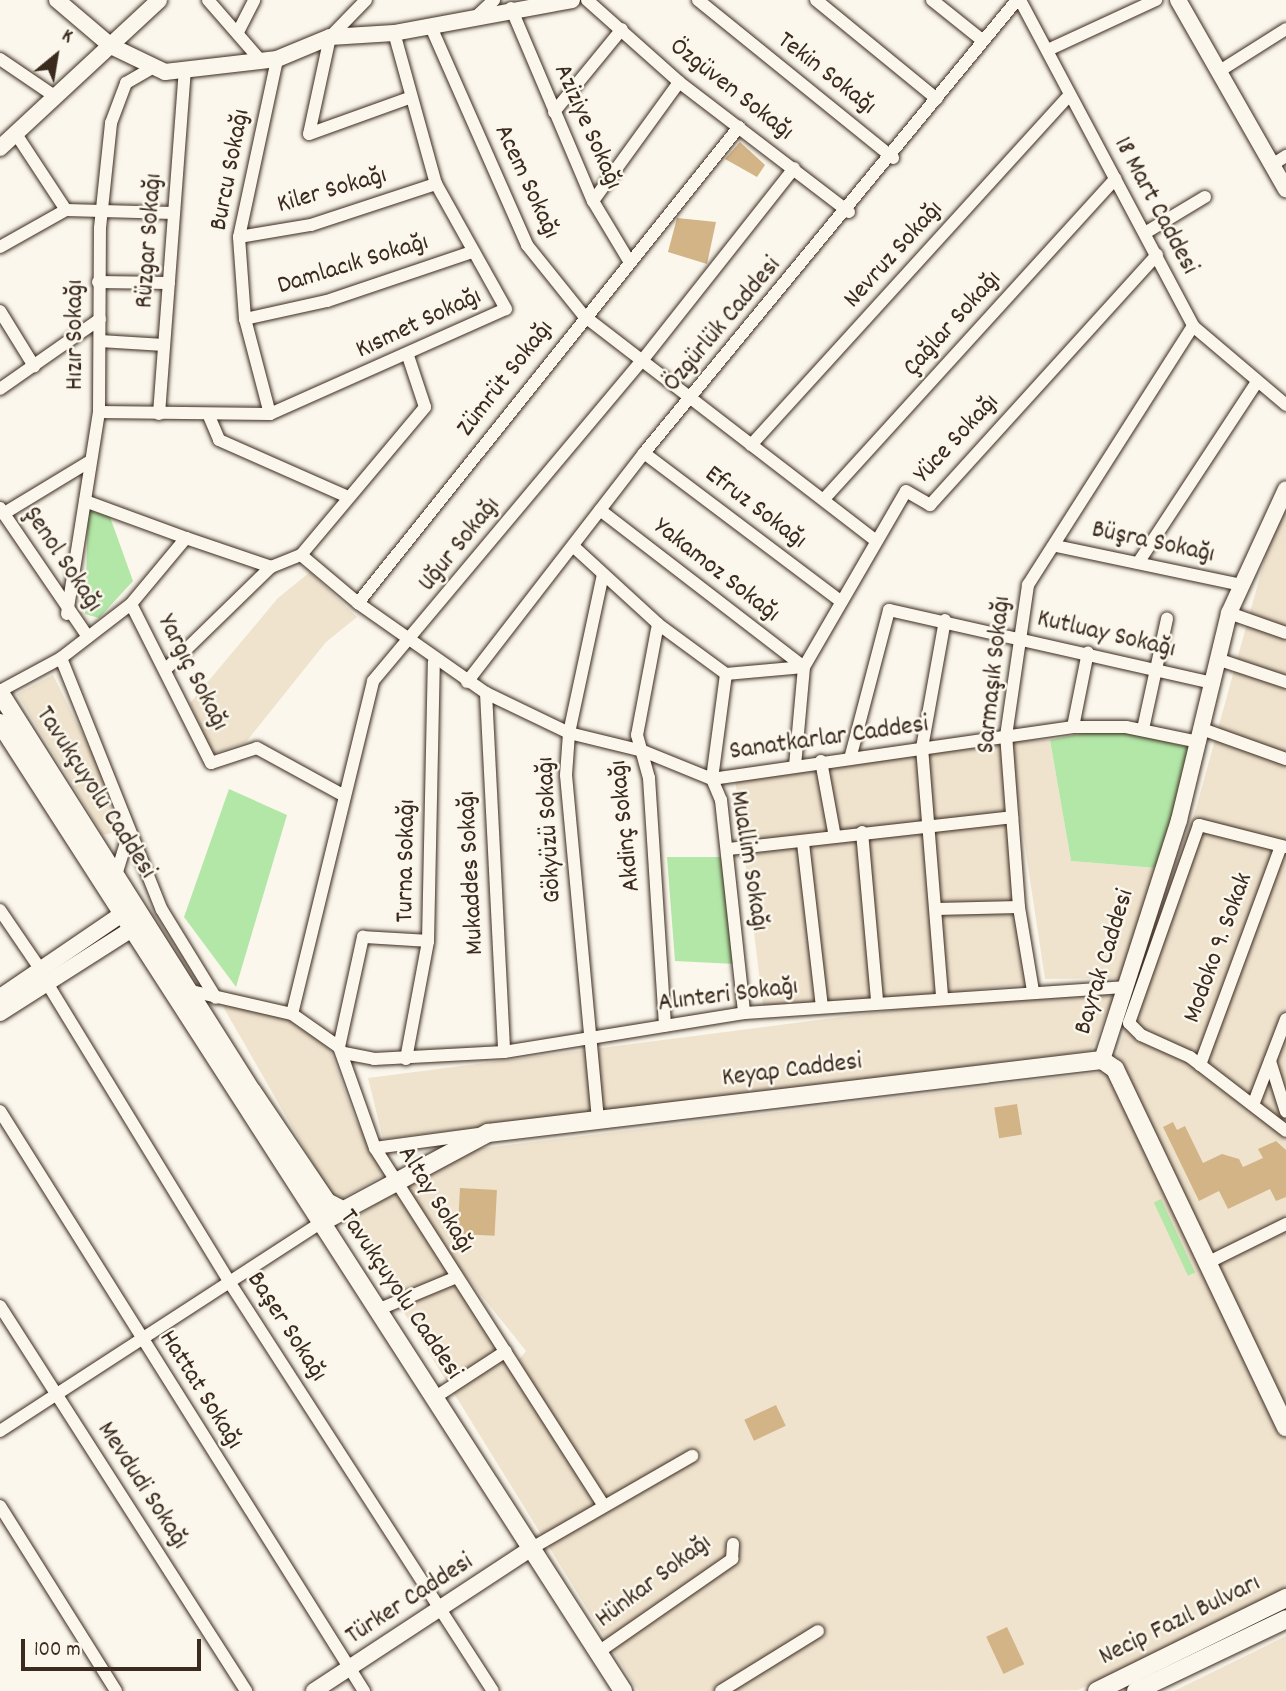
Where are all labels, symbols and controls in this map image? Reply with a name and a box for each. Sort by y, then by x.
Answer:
north arrow [21,21,91,91]
text: K [56,23,77,51]
street label: Tekin Sokağı [770,26,882,122]
street label: Özgüven Sokağı [663,32,799,148]
street label: Aziziye Sokağı [546,60,628,194]
street label: Burcu Sokağı [204,107,258,233]
street label: Acem Sokağı [486,120,566,244]
street label: 18 Mart Caddesi [1106,132,1204,280]
street label: Kiler Sokağı [274,161,390,221]
street label: Rüzgar Sokağı [130,173,170,309]
street label: Nevruz Sokağı [838,195,950,315]
street label: Damlacık Sokağı [274,227,432,303]
street label: Özgürlük Caddesi [657,251,789,399]
street label: Çağlar Sokağı [897,265,1009,383]
street label: Hızır Sokağı [60,280,92,390]
street label: Kısmet Sokağı [351,281,487,367]
street label: Zümrüt Sokağı [451,315,561,443]
street label: Yüce Sokağı [908,388,1006,490]
street label: Efruz Sokağı [698,460,812,556]
street label: Uğur Sokağı [412,491,508,599]
street label: Şenol Sokağı [16,502,108,618]
street label: Yakamoz Sokağı [647,512,785,630]
street label: Büşra Sokağı [1089,515,1217,571]
street label: Sarmaşık Sokağı [971,595,1019,755]
street label: Kutluay Sokağı [1034,604,1178,666]
street label: Yargıç Sokağı [149,610,235,736]
street label: Tavukçuyolu Caddesi [28,701,162,885]
street label: Sanatkarlar Caddesi [728,710,930,768]
street label: Gökyüzü Sokağı [531,756,569,904]
street label: Akdinç Sokağı [604,759,648,893]
street label: Muallim Sokağı [722,789,774,933]
street label: Mukaddes Sokağı [452,790,492,956]
street label: Turna Sokağı [390,799,424,923]
street label: Modoko 9. Sokak [1177,869,1261,1027]
street label: Bayrak Caddesi [1068,886,1142,1038]
street label: Alınteri Sokağı [656,972,800,1020]
street label: Keyap Caddesi [720,1047,864,1095]
street label: Altay Sokağı [390,1141,480,1259]
street label: Tavukçuyolu Caddesi [331,1204,469,1386]
street label: Başer Sokağı [239,1266,333,1388]
street label: Hattat Sokağı [151,1325,249,1455]
street label: Mevdudi Sokağı [89,1416,195,1556]
street label: Hünkar Sokağı [590,1528,718,1636]
street label: Türker Caddesi [340,1547,480,1653]
street label: Necip Fazıl Bulvarı [1094,1569,1266,1673]
scale bar [24,1624,205,1668]
text: 100 m [34,1636,81,1666]

